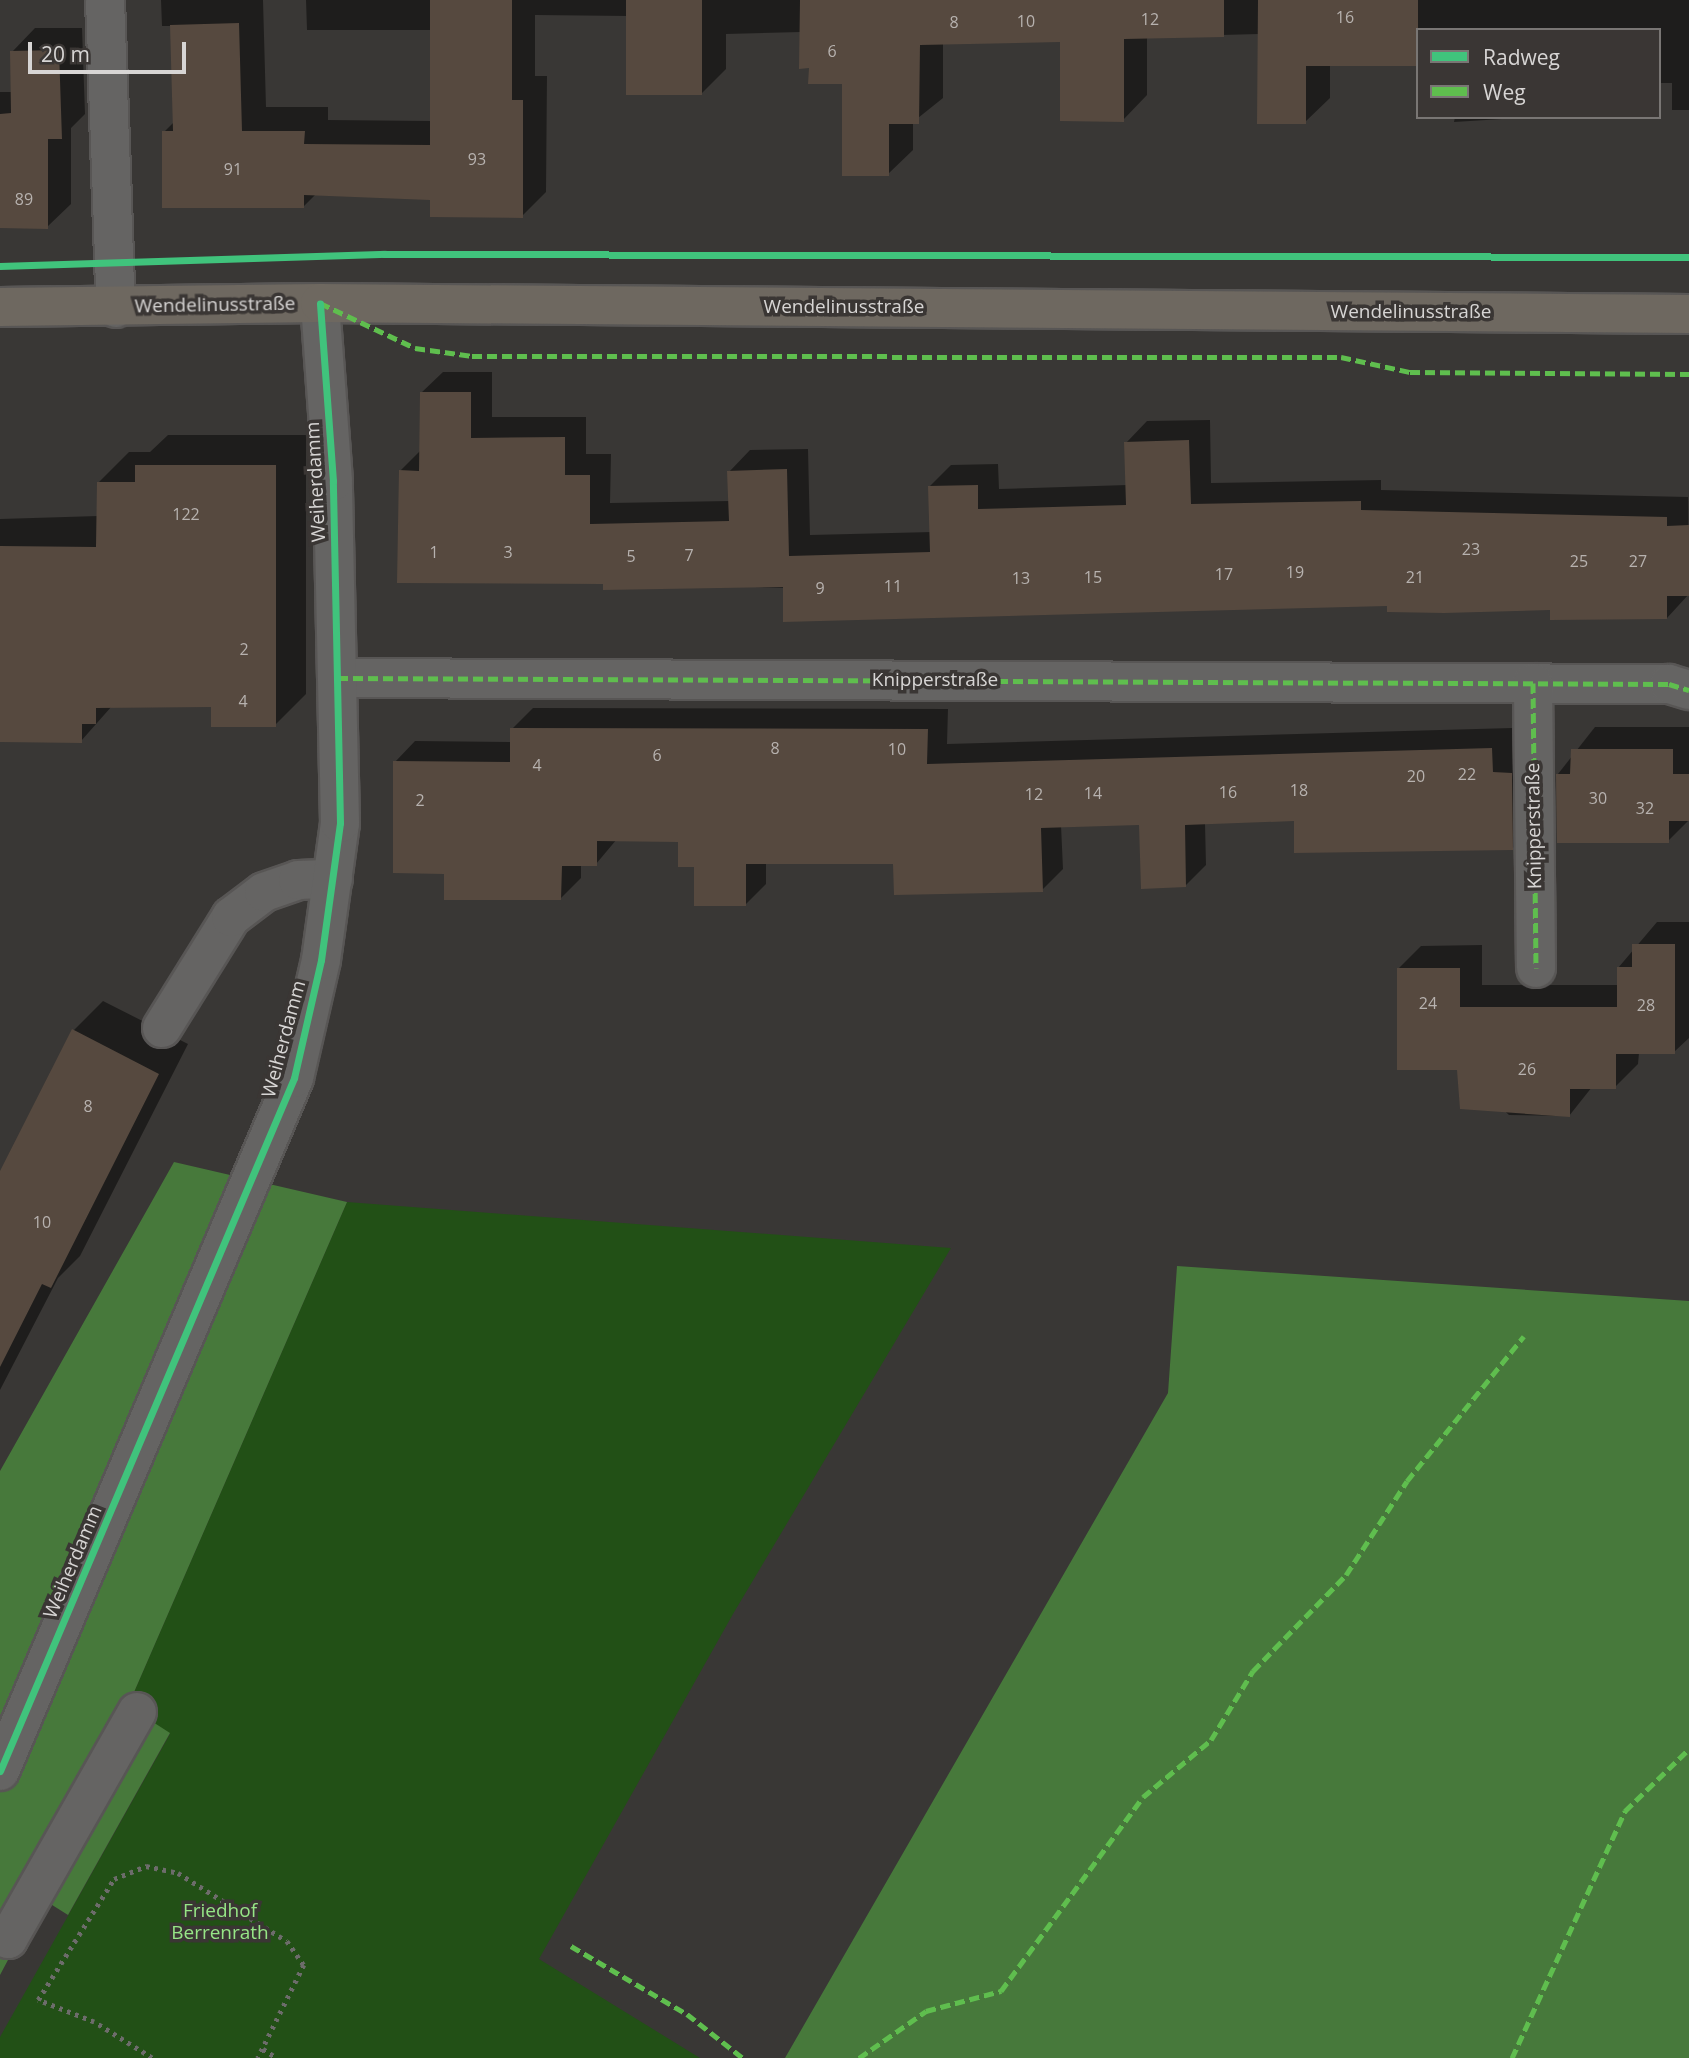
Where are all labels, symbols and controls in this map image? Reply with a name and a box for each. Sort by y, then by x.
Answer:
house number: 16 [1336,7,1354,27]
house number: 12 [1141,9,1159,29]
house number: 10 [1017,11,1035,31]
house number: 8 [949,12,959,32]
scale bar [32,28,189,72]
legend [1416,28,1661,119]
text: 20 m [41,40,90,68]
house number: 6 [827,41,837,61]
text: Radweg [1483,43,1560,71]
text: Weg [1483,78,1526,106]
house number: 93 [468,149,486,169]
house number: 91 [224,159,242,179]
house number: 89 [15,189,33,209]
street label: Wendelinusstraße [134,292,296,318]
street label: Wendelinusstraße [764,296,924,318]
street label: Wendelinusstraße [1331,301,1491,323]
street label: Weiherdamm [301,421,331,543]
house number: 122 [172,504,200,524]
house number: 23 [1462,539,1480,559]
house number: 1 [429,542,439,562]
house number: 3 [503,542,513,562]
house number: 7 [684,545,694,565]
house number: 5 [626,546,636,566]
house number: 25 [1570,551,1588,571]
house number: 27 [1629,551,1647,571]
house number: 19 [1286,562,1304,582]
house number: 17 [1215,564,1233,584]
house number: 15 [1084,567,1102,587]
house number: 21 [1406,567,1424,587]
house number: 13 [1012,568,1030,588]
house number: 11 [884,576,902,596]
house number: 9 [815,578,825,598]
house number: 2 [239,639,249,659]
street label: Knipperstraße [872,669,998,691]
house number: 4 [238,691,248,711]
house number: 8 [770,738,780,758]
house number: 10 [888,739,906,759]
house number: 6 [652,745,662,765]
house number: 4 [532,755,542,775]
street label: Knipperstraße [1521,763,1547,889]
house number: 22 [1458,764,1476,784]
house number: 20 [1407,766,1425,786]
house number: 18 [1290,780,1308,800]
house number: 16 [1219,782,1237,802]
house number: 14 [1084,783,1102,803]
house number: 12 [1025,784,1043,804]
house number: 30 [1589,788,1607,808]
house number: 2 [415,790,425,810]
house number: 32 [1636,798,1654,818]
street label: Weiherdamm [257,978,311,1100]
house number: 24 [1419,993,1437,1013]
house number: 28 [1637,995,1655,1015]
house number: 26 [1518,1059,1536,1079]
house number: 8 [83,1096,93,1116]
house number: 10 [33,1212,51,1232]
street label: Weiherdamm [39,1502,107,1622]
park label: Friedhof Berrenrath [171,1900,269,1944]

